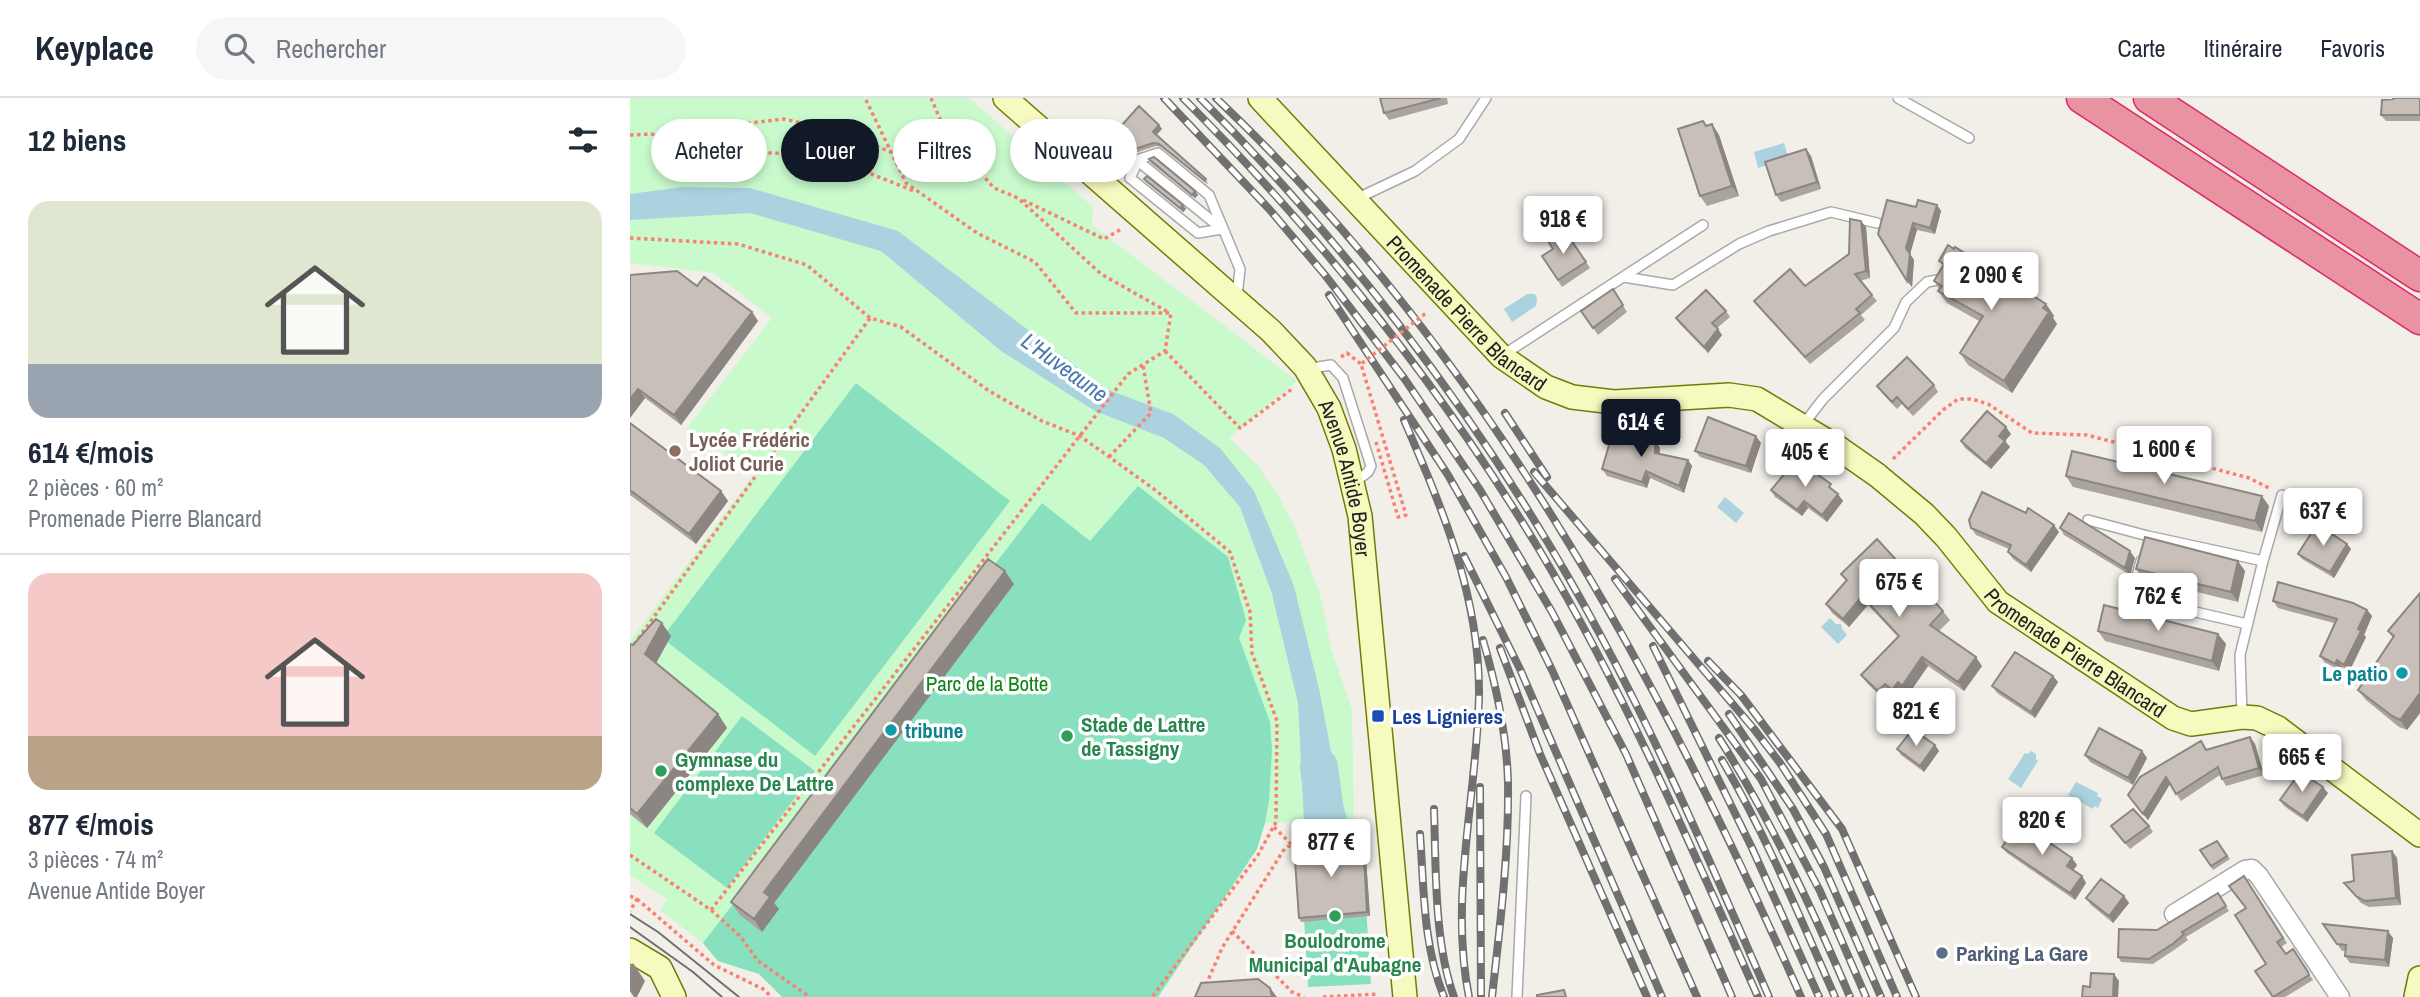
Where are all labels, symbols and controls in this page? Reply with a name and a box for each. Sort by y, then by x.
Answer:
search box [196,17,686,80]
text: Keyplace [35,26,154,70]
icon: search [220,29,258,67]
text: Rechercher [276,31,386,66]
text: Carte [2117,32,2166,64]
text: Itinéraire [2204,32,2282,64]
text: Favoris [2320,32,2385,64]
chip: Acheter [651,119,767,182]
chip: Louer [781,119,879,182]
chip: Filtres [893,119,996,182]
chip: Nouveau [1010,119,1137,182]
text: 12 biens [28,120,126,160]
icon: filters [564,121,602,159]
pin: 918 € [1514,197,1612,256]
text: 918 € [1539,203,1587,234]
street label: Promenade Pierre Blancard [1381,229,1553,398]
icon: home [252,247,378,373]
pin: 2 090 € [1926,252,2056,312]
text: 2 090 € [1960,259,2022,290]
water label: L'Huveaune [1015,325,1115,409]
street label: Avenue Antide Boyer [1312,393,1378,558]
pin: 614 € [1592,400,1690,459]
text: 614 € [1617,406,1665,437]
place label: Lycée Frédéric Joliot Curie [689,425,810,478]
pin: 1 600 € [2099,426,2229,486]
pin: 405 € [1756,430,1854,489]
text: 614 €/mois [28,432,154,472]
text: 1 600 € [2133,433,2195,464]
text: 405 € [1781,436,1829,467]
marker: Lycée Frédéric Joliot Curie [667,443,683,459]
text: 2 pièces · 60 m² [28,472,163,503]
pin: 637 € [2274,489,2372,548]
text: 637 € [2299,495,2347,526]
text: Promenade Pierre Blancard [28,503,262,534]
pin: 675 € [1850,560,1948,619]
text: 675 € [1875,566,1923,597]
pin: 762 € [2109,574,2207,633]
text: 762 € [2134,580,2182,611]
street label: Promenade Pierre Blancard [1978,582,2172,724]
icon: home [252,619,378,745]
place label: Le patio [2322,659,2388,688]
marker: Le patio [2394,665,2410,681]
park label: Parc de la Botte [926,669,1048,698]
pin: 821 € [1867,688,1965,748]
text: 821 € [1892,695,1940,726]
place label: Les Lignieres [1392,702,1503,731]
marker: Les Lignieres [1370,708,1386,724]
place label: Stade de Lattre de Tassigny [1081,710,1205,763]
place label: tribune [905,716,963,745]
marker: tribune [883,722,899,738]
marker: Stade de Lattre de Tassigny [1059,728,1075,744]
pin: 665 € [2253,734,2351,794]
text: 665 € [2278,741,2326,772]
place label: Gymnase du complexe De Lattre [675,745,834,798]
marker: Gymnase du complexe De Lattre [653,763,669,779]
pin: 820 € [1993,798,2091,857]
text: 877 €/mois [28,804,154,844]
text: 820 € [2018,804,2066,835]
pin: 877 € [1282,820,1380,879]
text: 877 € [1307,826,1355,857]
text: 3 pièces · 74 m² [28,844,163,875]
text: Avenue Antide Boyer [28,875,205,906]
marker: Boulodrome Municipal d'Aubagne [1327,908,1343,924]
place label: Boulodrome Municipal d'Aubagne [1249,926,1421,979]
place label: Parking La Gare [1956,939,2088,968]
marker: Parking La Gare [1934,945,1950,961]

